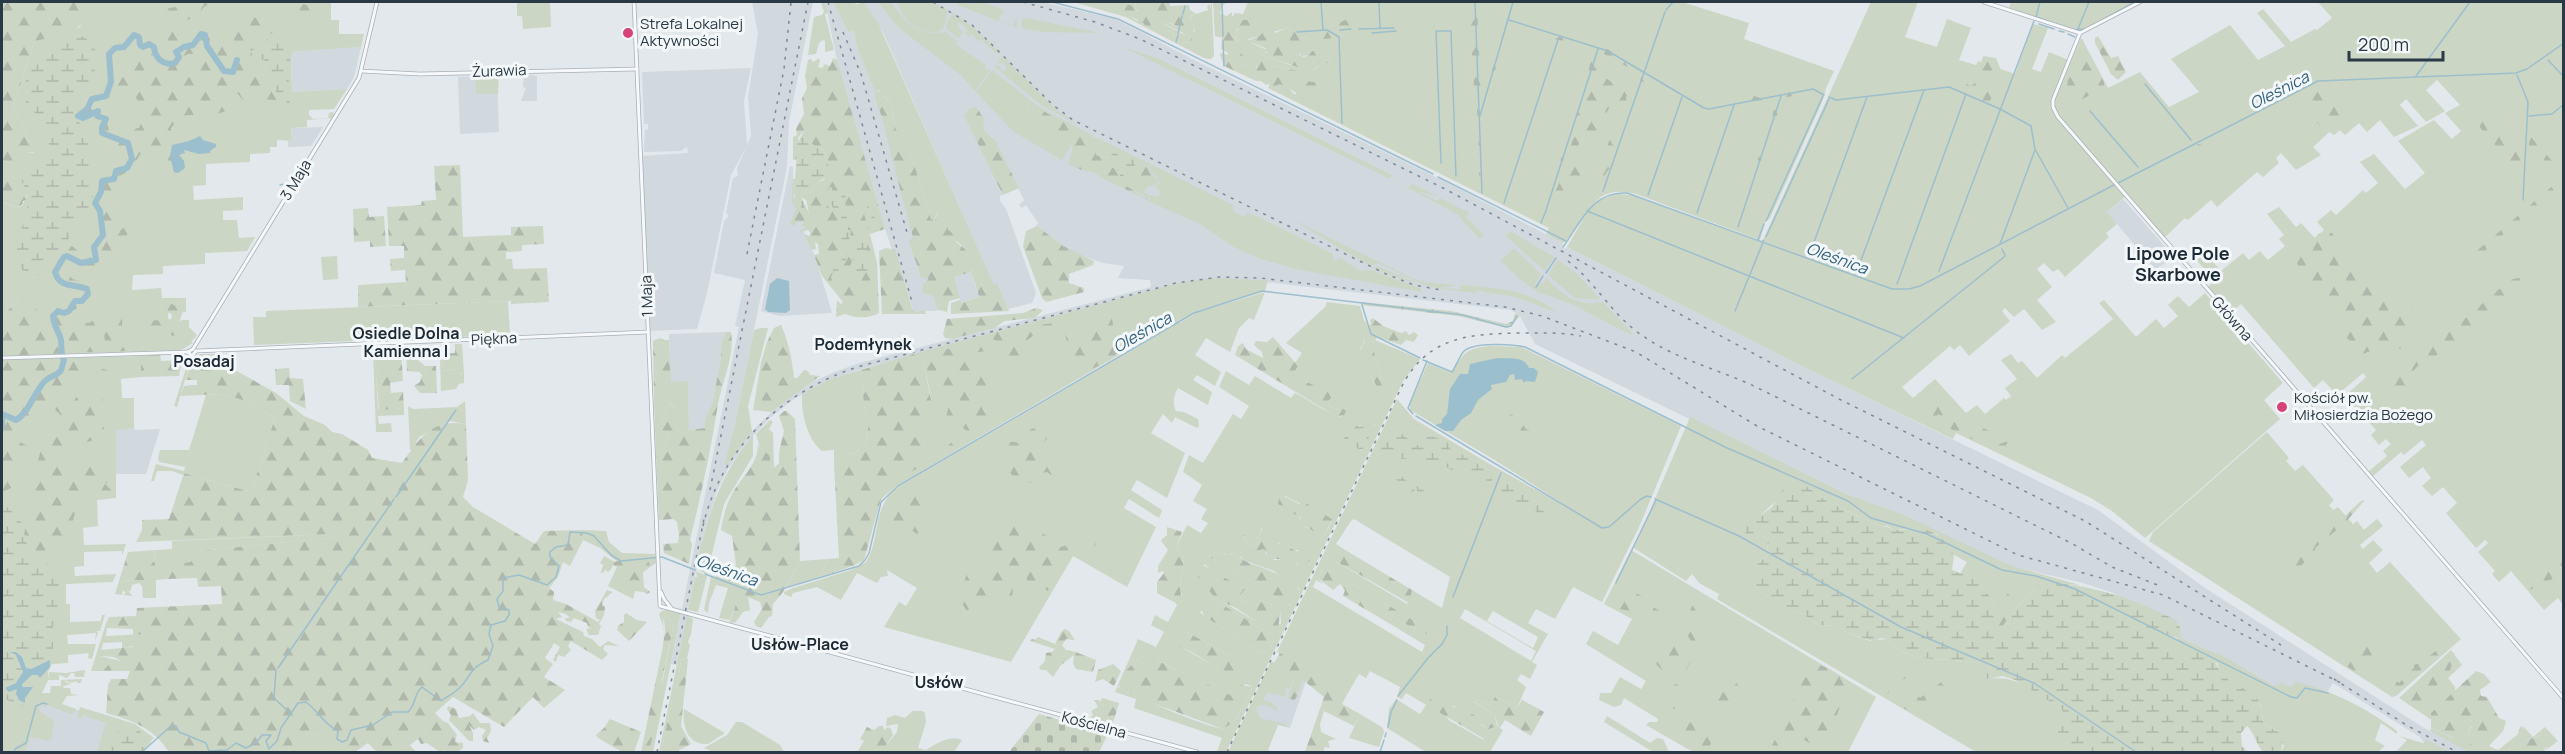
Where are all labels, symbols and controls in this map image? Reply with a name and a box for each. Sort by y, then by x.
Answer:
place label: Strefa Lokalnej Aktywności [640,13,743,51]
scale bar [2349,24,2444,62]
marker: Strefa Lokalnej Aktywności [621,26,635,40]
text: 200 m [2358,32,2409,56]
street label: Żurawia [471,59,527,82]
water label: Oleśnica [2245,65,2313,114]
street label: 3 Maja [275,155,316,204]
water label: Oleśnica [1803,237,1872,280]
district label: Lipowe Pole Skarbowe [2126,241,2230,286]
street label: 1 Maja [635,275,658,317]
street label: Główna [2207,292,2258,346]
water label: Oleśnica [1109,306,1176,358]
district label: Osiedle Dolna Kamienna I [353,322,459,362]
street label: Piękna [470,327,517,350]
district label: Podemłynek [815,333,912,355]
district label: Posadaj [173,350,235,372]
place label: Kościół pw. Miłosierdzia Bożego [2294,387,2433,425]
marker: Kościół pw. Miłosierdzia Bożego [2275,400,2289,414]
water label: Oleśnica [693,549,762,592]
district label: Usłów-Place [751,633,849,655]
district label: Usłów [915,671,963,693]
street label: Kościelna [1059,706,1129,743]

